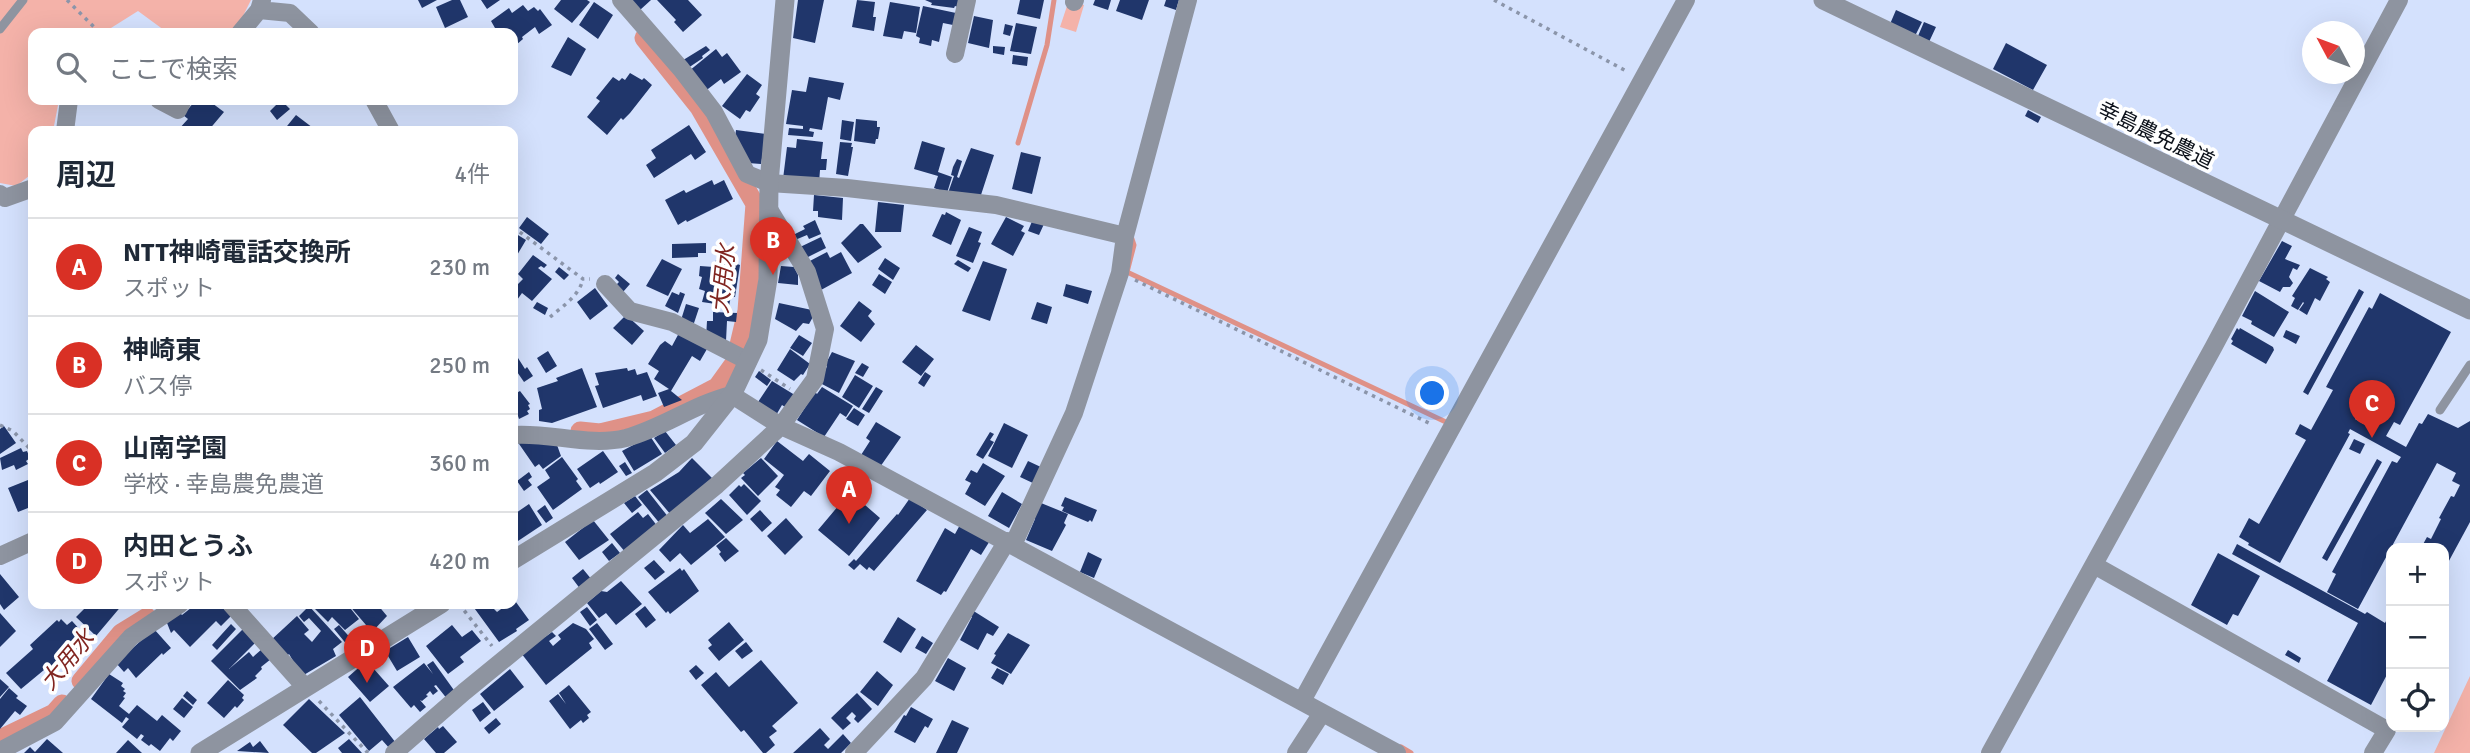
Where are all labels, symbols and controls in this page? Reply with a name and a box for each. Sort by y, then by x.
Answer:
north arrow [2302,21,2365,84]
search box [28,28,518,105]
icon: search [52,48,90,86]
text: ここで検索 [108,54,238,86]
street label: 幸島農免農道 [2094,96,2218,174]
text: 周辺 [56,157,116,194]
text: 4件 [455,160,490,189]
pin: B [750,217,796,275]
text: NTT神崎電話交換所 [123,237,351,269]
water label: 大用水 [705,240,742,315]
text: A [72,253,86,282]
text: 230 m [429,253,490,282]
text: スポット [123,274,215,303]
text: 神崎東 [123,335,201,367]
text: B [72,351,86,380]
text: 250 m [429,351,490,380]
text: バス停 [123,372,192,401]
your location [1415,376,1449,410]
pin: C [2349,380,2395,438]
text: 山南学園 [123,433,227,465]
text: C [72,449,86,478]
text: 360 m [429,449,490,478]
pin: A [826,466,872,524]
text: 学校 · 幸島農免農道 [123,470,324,499]
text: 内田とうふ [123,531,253,563]
map controls [2386,543,2449,732]
button: + [2386,543,2449,606]
text: D [71,547,87,576]
text: 420 m [429,547,490,576]
text: スポット [123,568,215,597]
button: − [2386,606,2449,669]
water label: 大用水 [34,622,103,696]
pin: D [344,625,390,683]
button: locate [2386,669,2449,732]

